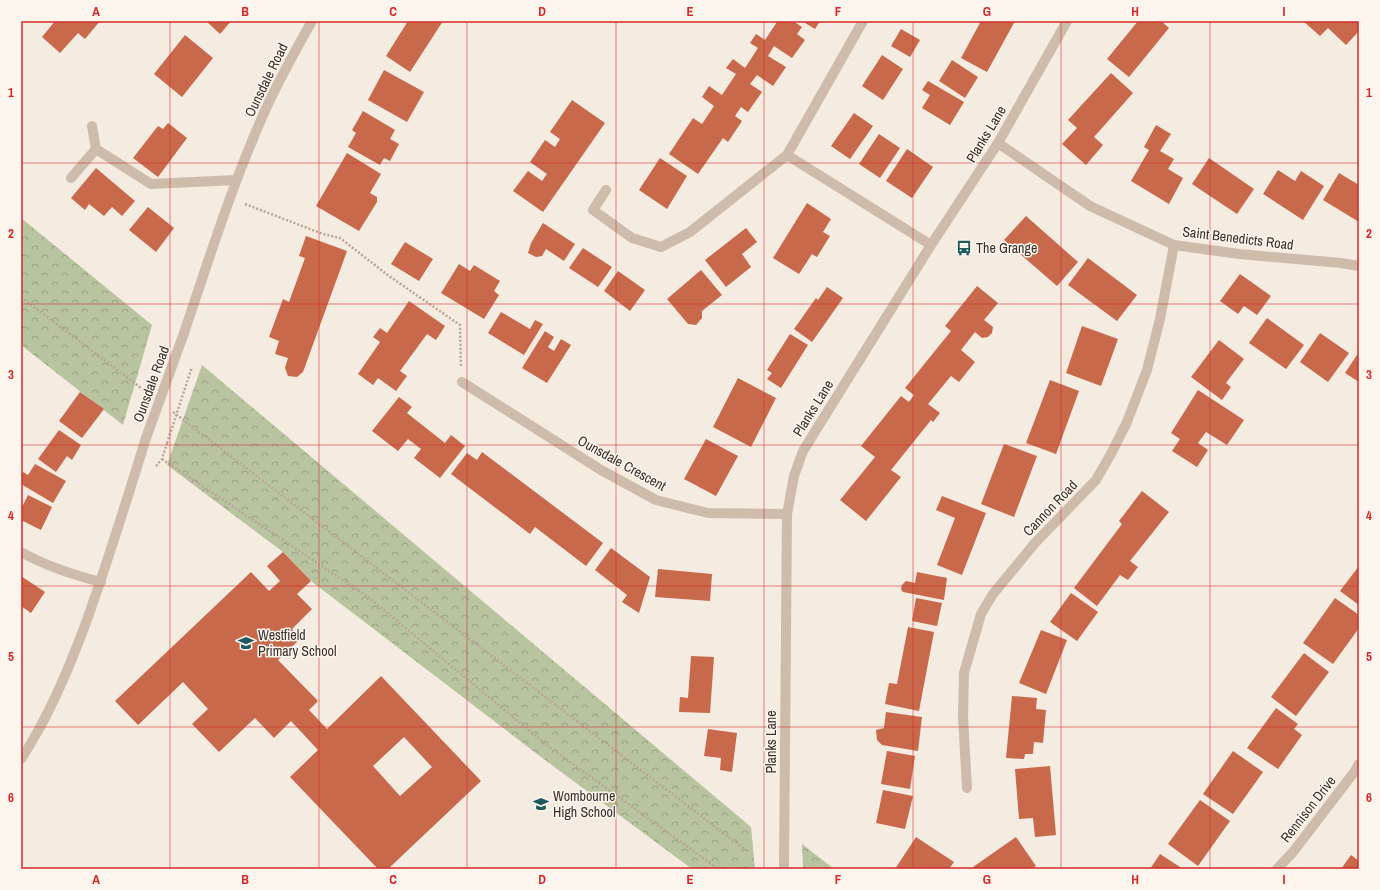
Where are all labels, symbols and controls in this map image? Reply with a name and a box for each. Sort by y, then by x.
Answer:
text: A [92,3,100,20]
text: B [241,3,249,20]
text: C [389,3,397,20]
text: D [538,3,546,20]
text: E [686,3,694,20]
text: F [835,3,842,20]
text: G [983,3,991,20]
text: H [1131,3,1139,20]
text: I [1283,3,1286,20]
street label: Ounsdale Road [240,40,292,120]
text: 1 [8,84,14,101]
text: 1 [1366,84,1372,101]
street label: Planks Lane [962,102,1010,166]
street label: Saint Benedicts Road [1181,222,1295,254]
text: 2 [8,225,14,242]
text: 2 [1366,225,1372,242]
bus stop icon: The Grange [955,239,973,257]
place label: The Grange [976,239,1037,257]
street label: Ounsdale Road [129,343,173,425]
text: 3 [8,366,14,383]
text: 3 [1366,366,1372,383]
street label: Planks Lane [789,376,837,440]
street label: Ounsdale Crescent [575,431,669,495]
street label: Cannon Road [1019,476,1081,540]
text: 4 [8,507,14,524]
text: 4 [1366,507,1372,524]
place label: Westfield Primary School [258,626,336,660]
school or university icon: Westfield Primary School [237,634,255,652]
text: 5 [8,648,14,665]
text: 5 [1366,648,1372,665]
street label: Planks Lane [762,710,780,774]
street label: Rennison Drive [1276,772,1340,846]
place label: Wombourne High School [553,787,616,821]
text: 6 [8,789,14,806]
text: 6 [1366,789,1372,806]
school or university icon: Wombourne High School [532,795,550,813]
text: A [92,871,100,888]
text: B [241,871,249,888]
text: C [389,871,397,888]
text: D [538,871,546,888]
text: E [686,871,694,888]
text: F [835,871,842,888]
text: G [983,871,991,888]
text: H [1131,871,1139,888]
text: I [1283,871,1286,888]

